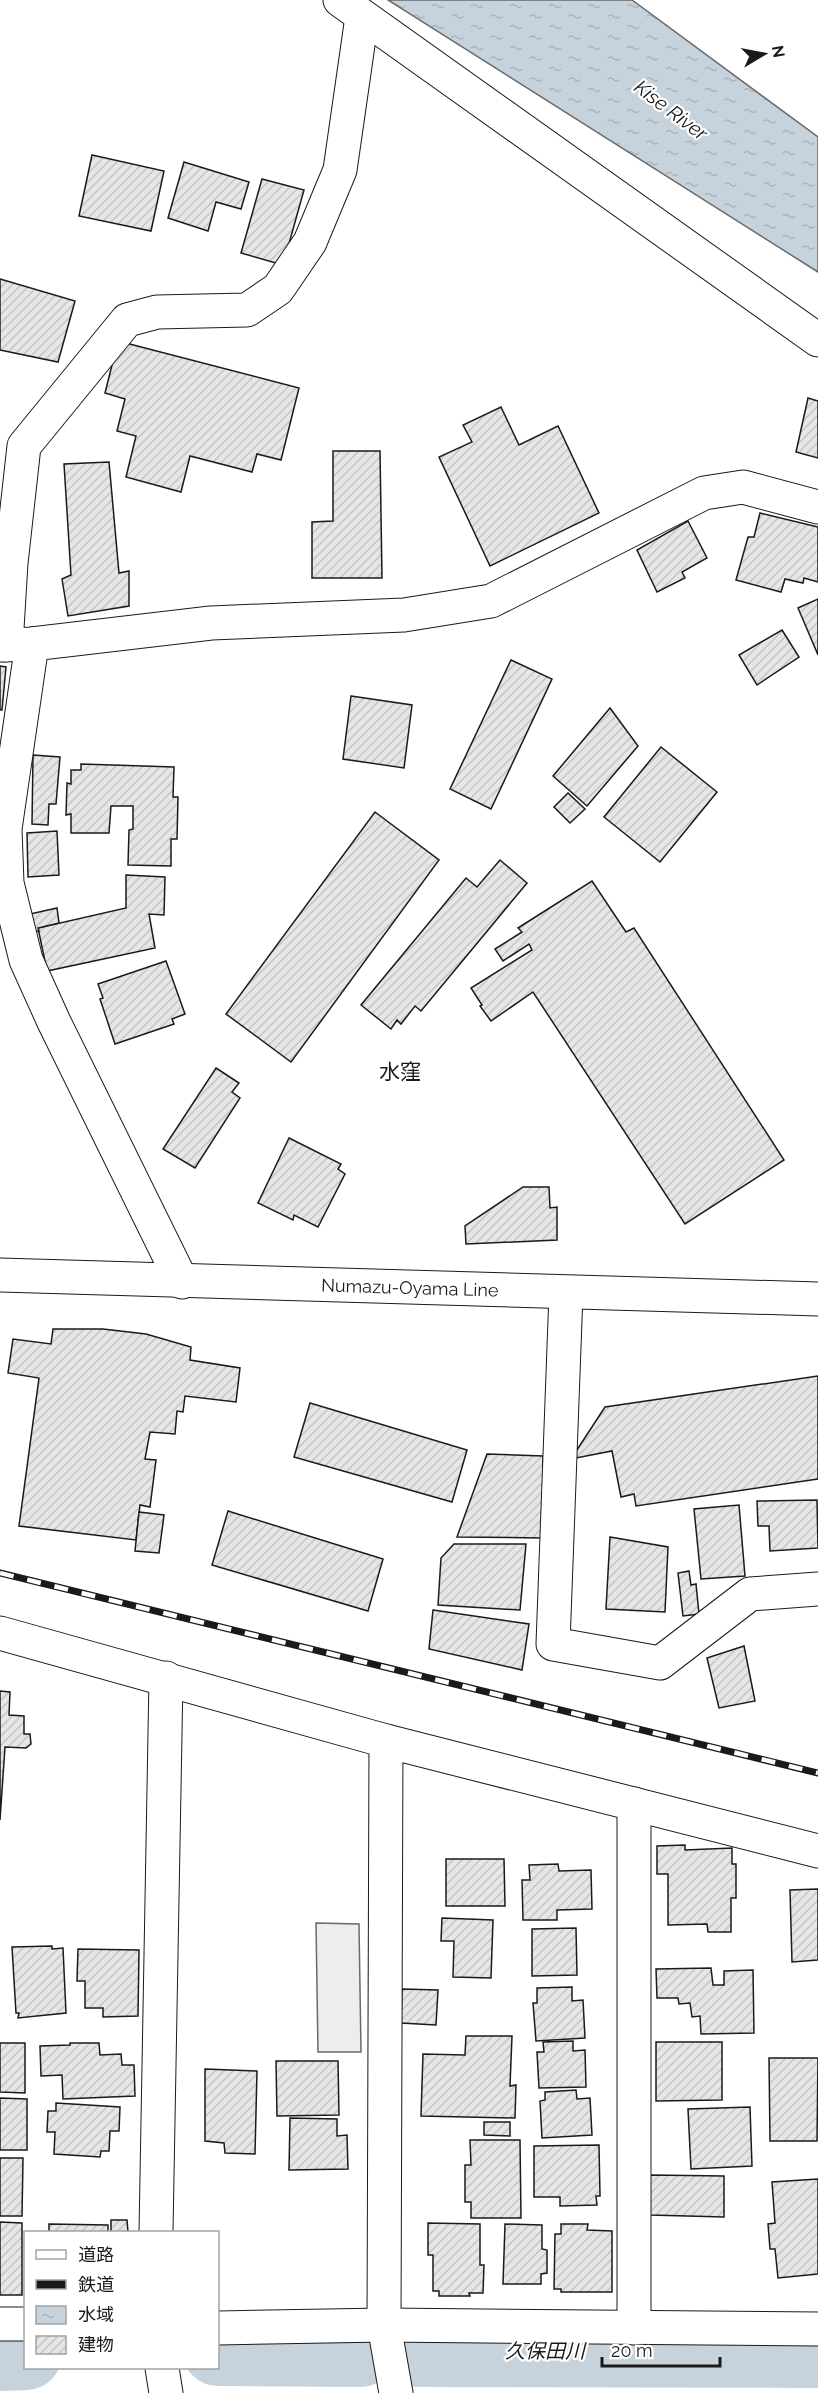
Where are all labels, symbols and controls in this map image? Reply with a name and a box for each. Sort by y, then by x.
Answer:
north arrow [734,24,794,84]
text: N [768,44,789,59]
water label: Kise River [630,75,713,146]
district label: 水窪 [379,1059,421,1084]
street label: Numazu-Oyama Line [321,1274,499,1300]
legend [24,2231,219,2369]
text: 道路 [78,2244,114,2265]
text: 鉄道 [78,2274,114,2295]
text: 水域 [78,2304,114,2325]
scale bar [602,2330,720,2368]
text: 建物 [78,2334,114,2355]
water label: 久保田川 [505,2339,587,2363]
text: 20 m [611,2340,653,2361]

